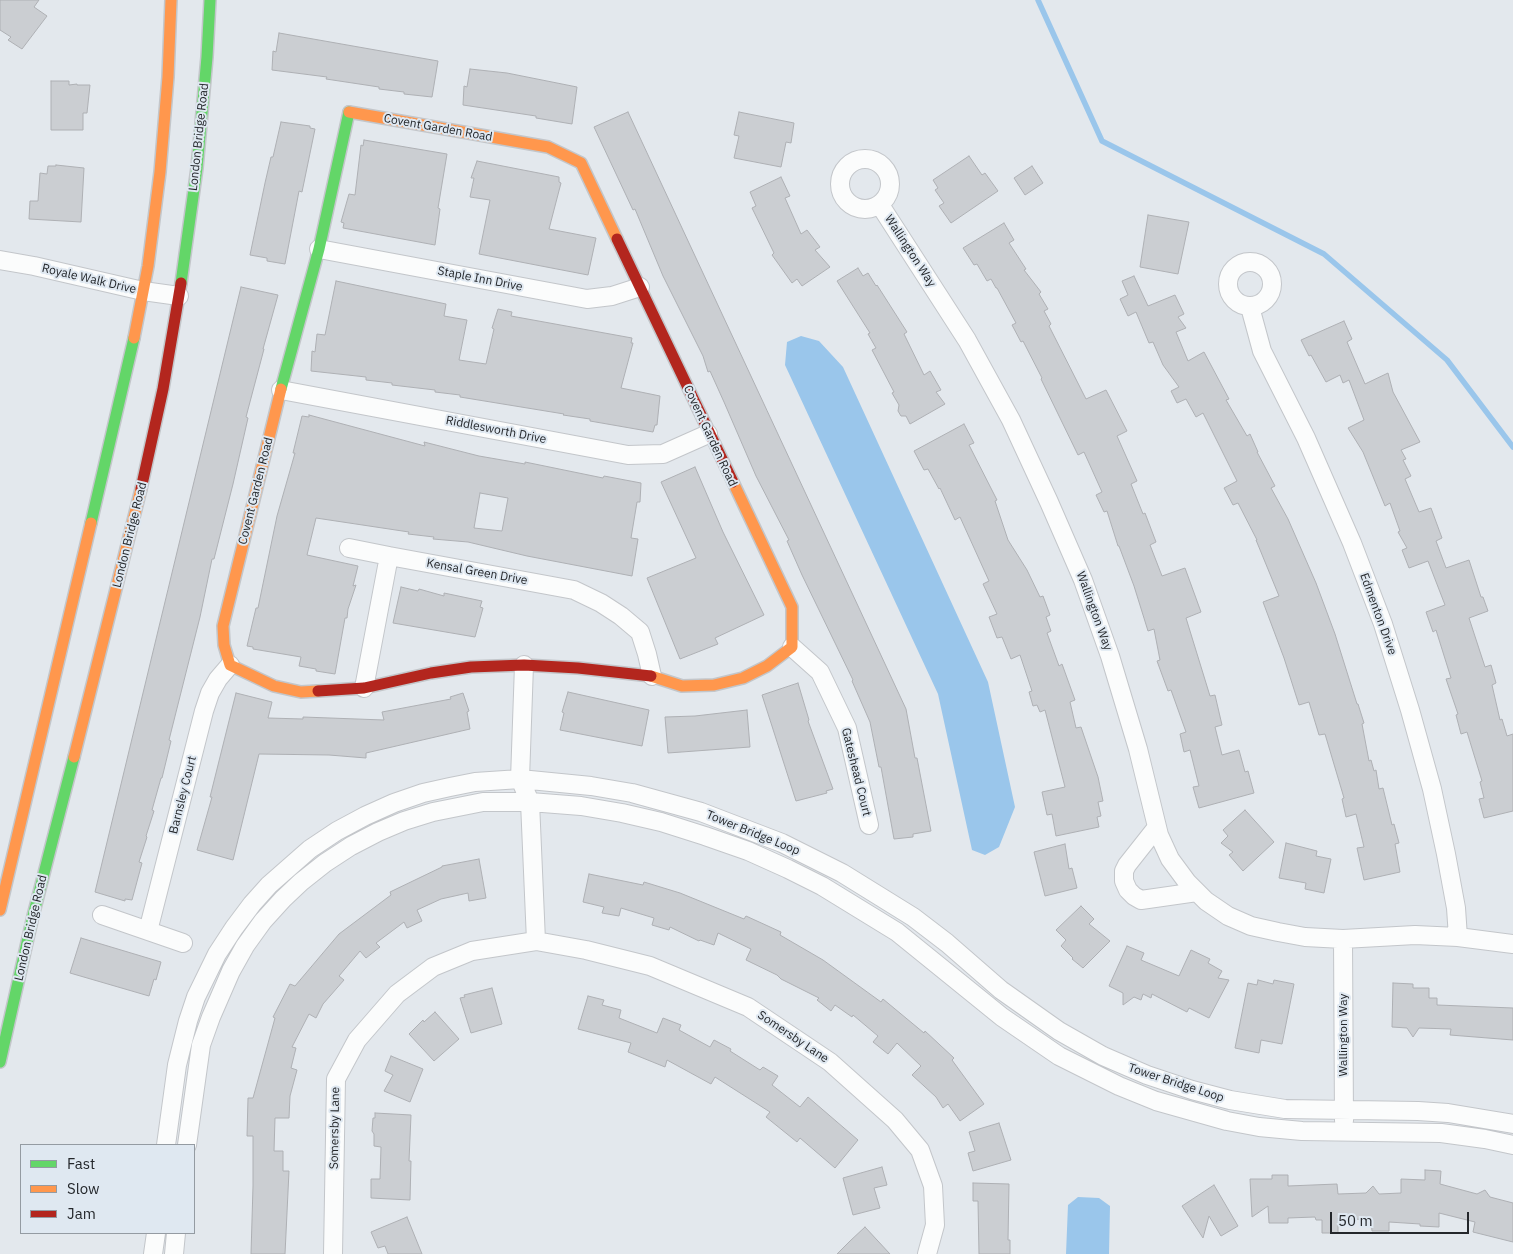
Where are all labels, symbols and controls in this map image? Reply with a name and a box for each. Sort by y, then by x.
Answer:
street label: London Bridge Road [186,82,212,192]
street label: Covent Garden Road [382,111,494,145]
street label: Wallington Way [881,212,939,290]
street label: Royale Walk Drive [40,261,138,297]
street label: Staple Inn Drive [436,264,524,294]
street label: Covent Garden Road [680,383,740,489]
street label: Riddlesworth Drive [444,413,548,447]
street label: Covent Garden Road [236,436,276,546]
street label: London Bridge Road [110,481,150,589]
street label: Kensal Green Drive [425,556,529,588]
street label: Wallington Way [1073,570,1115,652]
street label: Edmenton Drive [1357,571,1399,657]
street label: Gateshead Court [838,726,874,818]
street label: Barnsley Court [166,755,200,835]
street label: Tower Bridge Loop [704,808,802,858]
street label: London Bridge Road [12,874,50,982]
street label: Wallington Way [1337,993,1351,1077]
street label: Somersby Lane [755,1008,831,1066]
street label: Tower Bridge Loop [1126,1061,1226,1105]
street label: Somersby Lane [327,1087,343,1169]
legend [20,1144,195,1234]
text: Fast [67,1154,95,1173]
text: Slow [67,1179,100,1198]
scale bar [1333,1202,1472,1234]
text: Jam [67,1204,96,1223]
text: 50 m [1338,1211,1373,1230]

